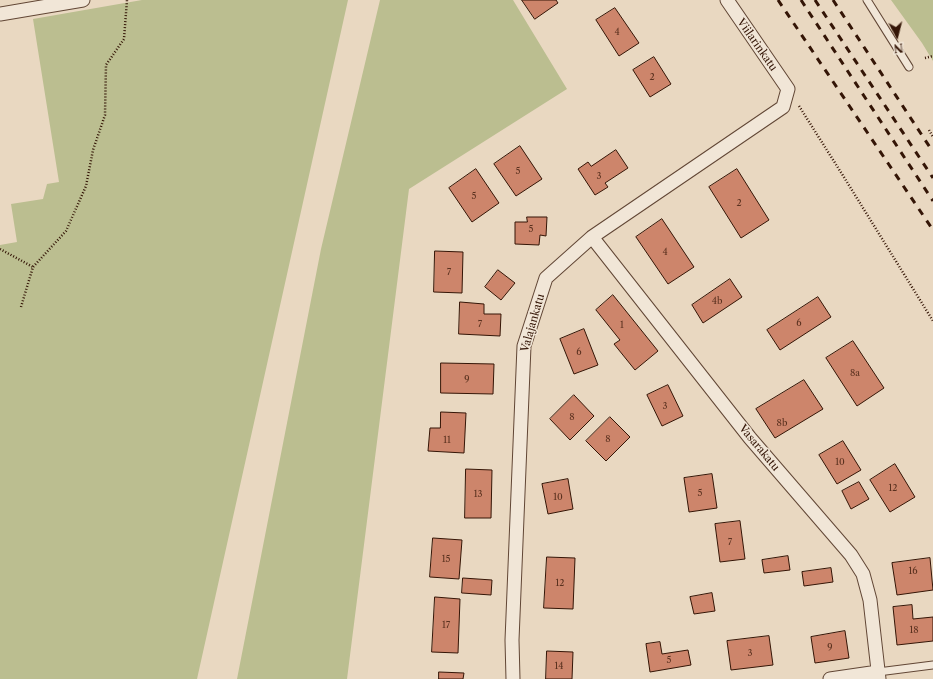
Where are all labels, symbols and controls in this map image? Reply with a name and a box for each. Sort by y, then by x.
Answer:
street label: Viilarinkatu [734,16,780,74]
north arrow [877,16,917,56]
house number: 4 [614,27,620,37]
text: N [893,40,904,55]
house number: 2 [649,72,655,82]
house number: 5 [516,166,520,176]
house number: 3 [597,171,601,181]
house number: 5 [472,191,476,201]
house number: 2 [736,198,742,208]
house number: 5 [529,224,533,234]
house number: 4 [662,247,668,257]
house number: 7 [447,267,451,277]
street label: Valajankatu [518,292,548,354]
house number: 4b [712,296,722,306]
house number: 6 [796,318,802,328]
house number: 7 [478,319,482,329]
house number: 1 [620,320,624,330]
house number: 6 [576,347,582,357]
house number: 8a [850,368,860,378]
house number: 9 [464,374,470,384]
house number: 3 [663,401,667,411]
house number: 8 [569,412,575,422]
house number: 8b [777,418,787,428]
street label: Vasarakatu [736,422,782,474]
house number: 8 [605,434,611,444]
house number: 11 [443,435,451,445]
house number: 10 [835,457,845,467]
house number: 12 [889,483,897,493]
house number: 5 [698,488,702,498]
house number: 13 [474,489,482,499]
house number: 10 [553,492,563,502]
house number: 7 [728,537,732,547]
house number: 15 [442,554,450,564]
house number: 16 [908,566,918,576]
house number: 12 [556,578,564,588]
house number: 17 [442,620,450,630]
house number: 18 [909,625,919,635]
house number: 9 [827,642,833,652]
house number: 3 [748,648,752,658]
house number: 5 [667,655,671,665]
house number: 14 [555,661,563,671]

